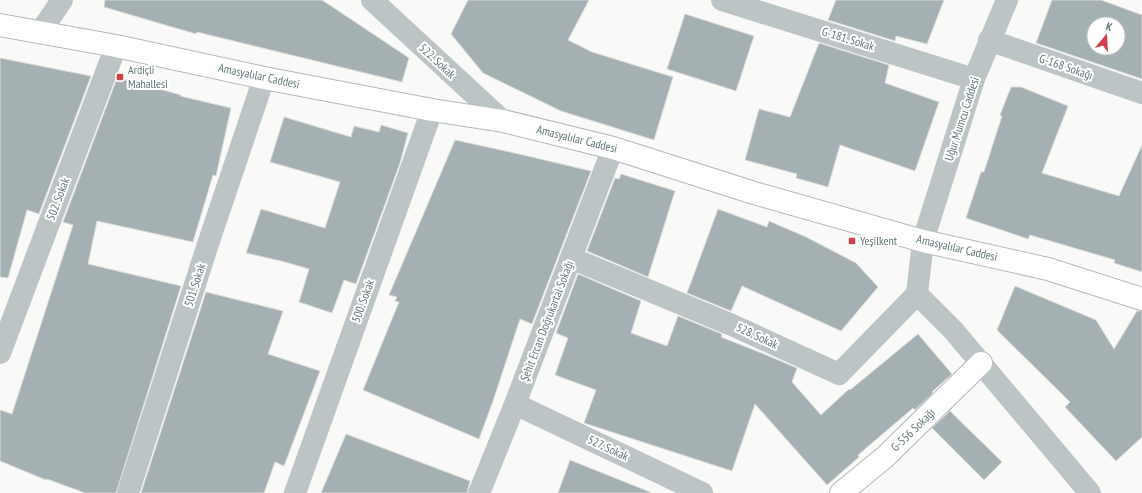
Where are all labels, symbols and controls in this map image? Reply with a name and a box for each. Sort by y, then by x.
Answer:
north arrow [1086,16,1126,56]
text: K [1104,19,1114,34]
street label: G-181. Sokak [820,23,876,54]
street label: 522. Sokak [416,40,459,82]
street label: G-168 Sokağı [1037,50,1095,83]
street label: Amasyalılar Caddesi [217,60,301,91]
place label: Ardiçli Mahallesi [128,62,168,91]
marker: Ardiçli Mahallesi [115,72,125,82]
street label: Uğur Mumcu Caddesi [941,75,982,163]
street label: Amasyalılar Caddesi [535,121,619,156]
street label: 502. Sokak [43,175,73,222]
street label: Amasyalılar Caddesi [915,231,999,264]
place label: Yeşilkent [860,233,898,248]
marker: Yeşilkent [847,236,857,246]
street label: Şehit Ercan Doğrukartal Sokağı [517,258,577,383]
street label: 501. Sokak [181,261,209,308]
street label: 500. Sokak [348,277,377,324]
street label: 528. Sokak [734,319,781,352]
street label: G-556 Sokağı [887,405,938,454]
street label: 527. Sokak [585,432,631,464]

